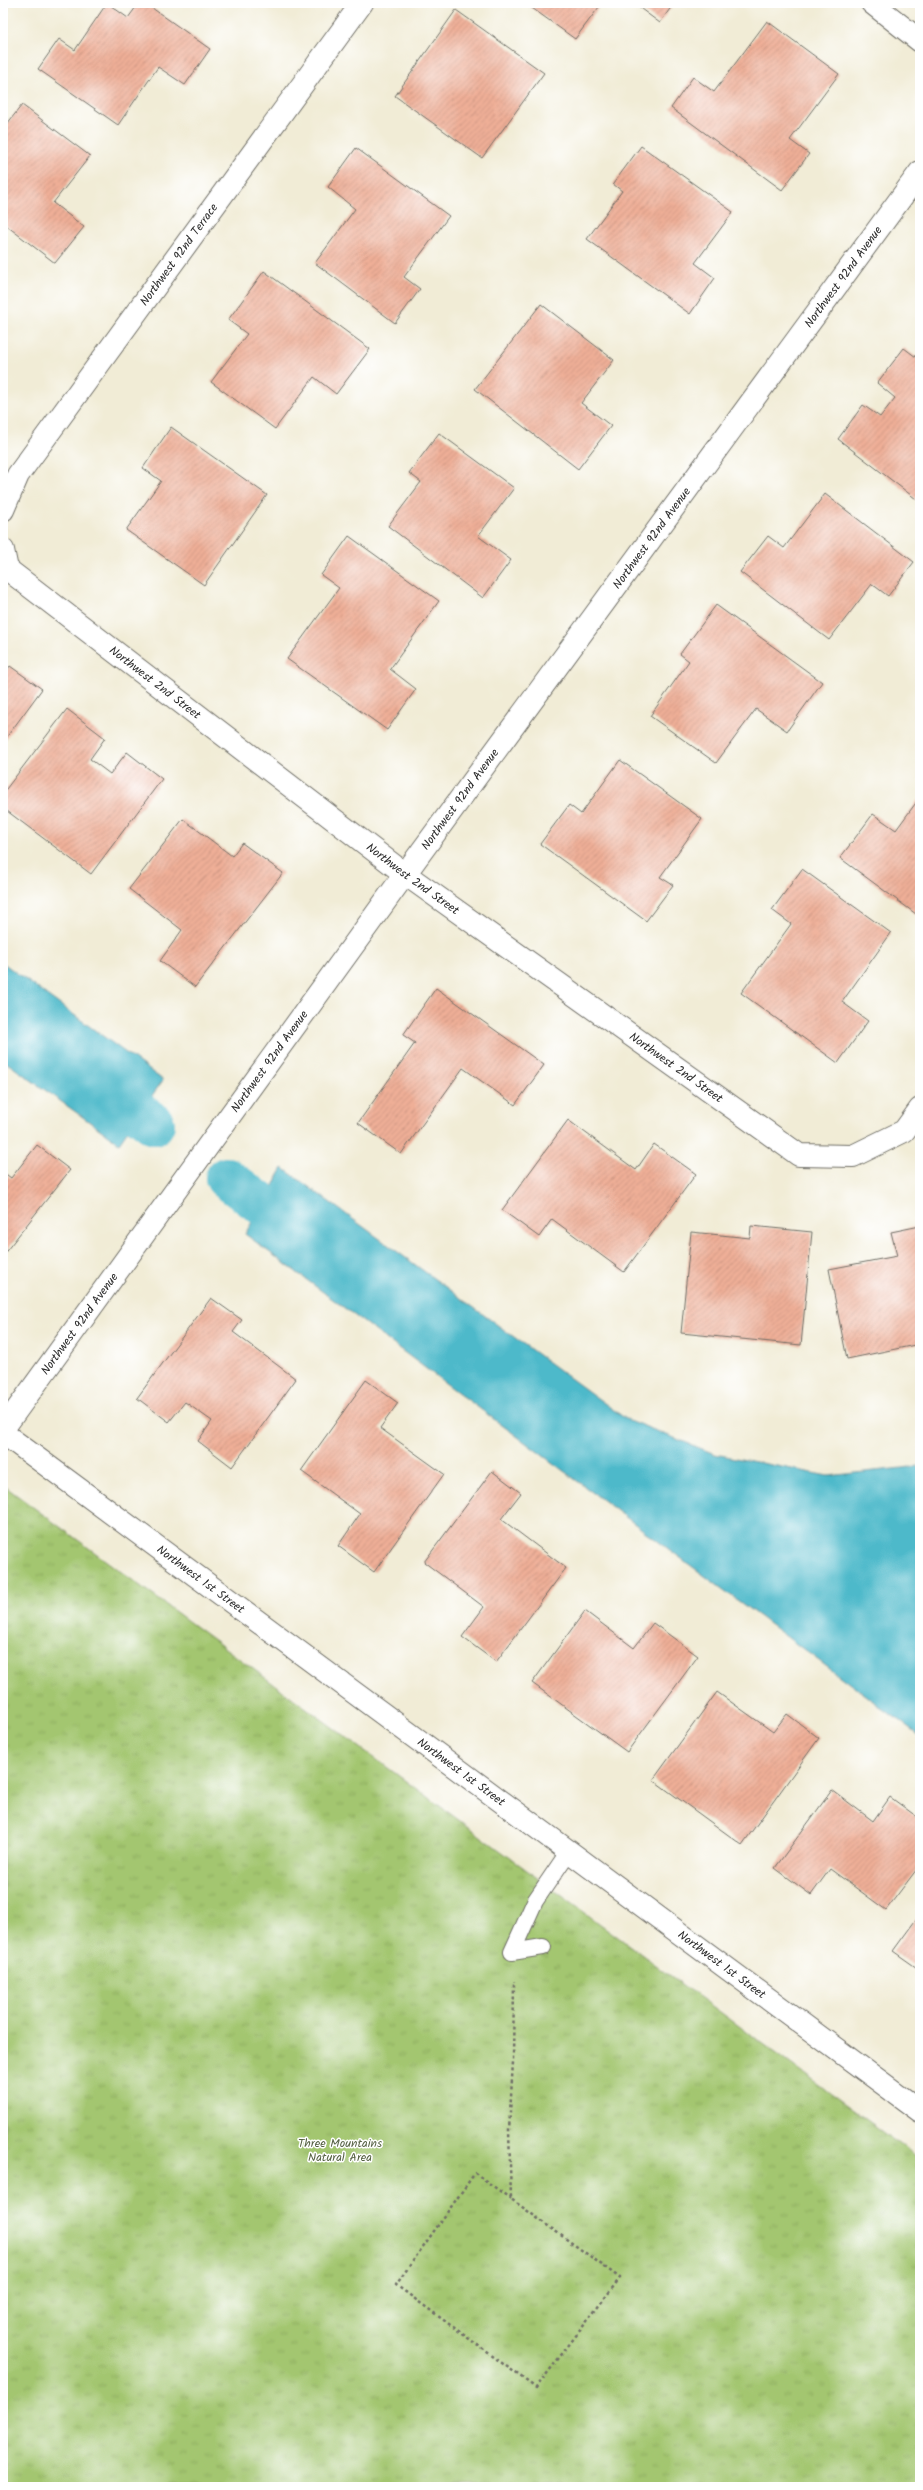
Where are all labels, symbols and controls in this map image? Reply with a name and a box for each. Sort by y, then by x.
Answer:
street label: Northwest 92nd Terrace [135,199,223,310]
street label: Northwest 92nd Avenue [799,221,887,332]
street label: Northwest 92nd Avenue [608,483,696,593]
street label: Northwest 2nd Street [105,641,205,724]
street label: Northwest 92nd Avenue [416,744,504,854]
street label: Northwest 2nd Street [362,838,464,920]
street label: Northwest 92nd Avenue [226,1006,313,1116]
street label: Northwest 2nd Street [625,1027,727,1108]
street label: Northwest 92nd Avenue [36,1268,123,1379]
street label: Northwest 1st Street [153,1540,249,1618]
street label: Northwest 1st Street [413,1733,510,1811]
street label: Northwest 1st Street [674,1925,770,2004]
park label: Three Mountains Natural Area [298,2134,382,2167]

